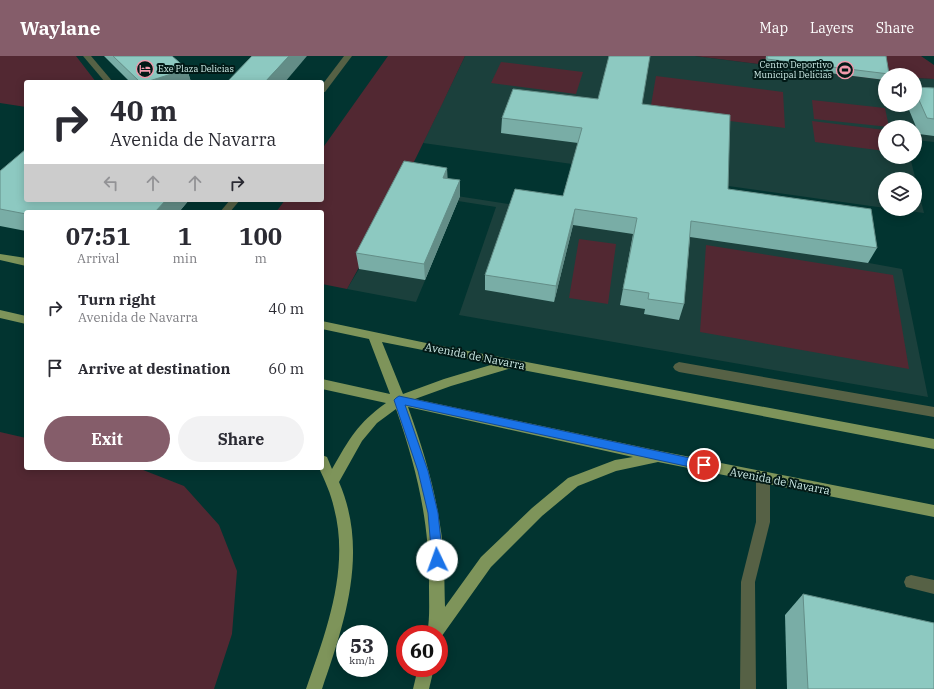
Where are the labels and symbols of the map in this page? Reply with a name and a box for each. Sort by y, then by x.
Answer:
hotel icon: Exe Plaza Delicias [135,59,155,79]
place label: Centro Deportivo Municipal Delicias [754,59,832,80]
sports icon: Centro Deportivo Municipal Delicias [835,60,855,80]
place label: Exe Plaza Delicias [158,63,234,74]
street label: Avenida de Navarra [424,339,526,373]
pin [687,448,721,482]
street label: Avenida de Navarra [729,464,831,498]
position arrow [416,539,458,581]
speed limit sign: 60 [396,625,448,677]

